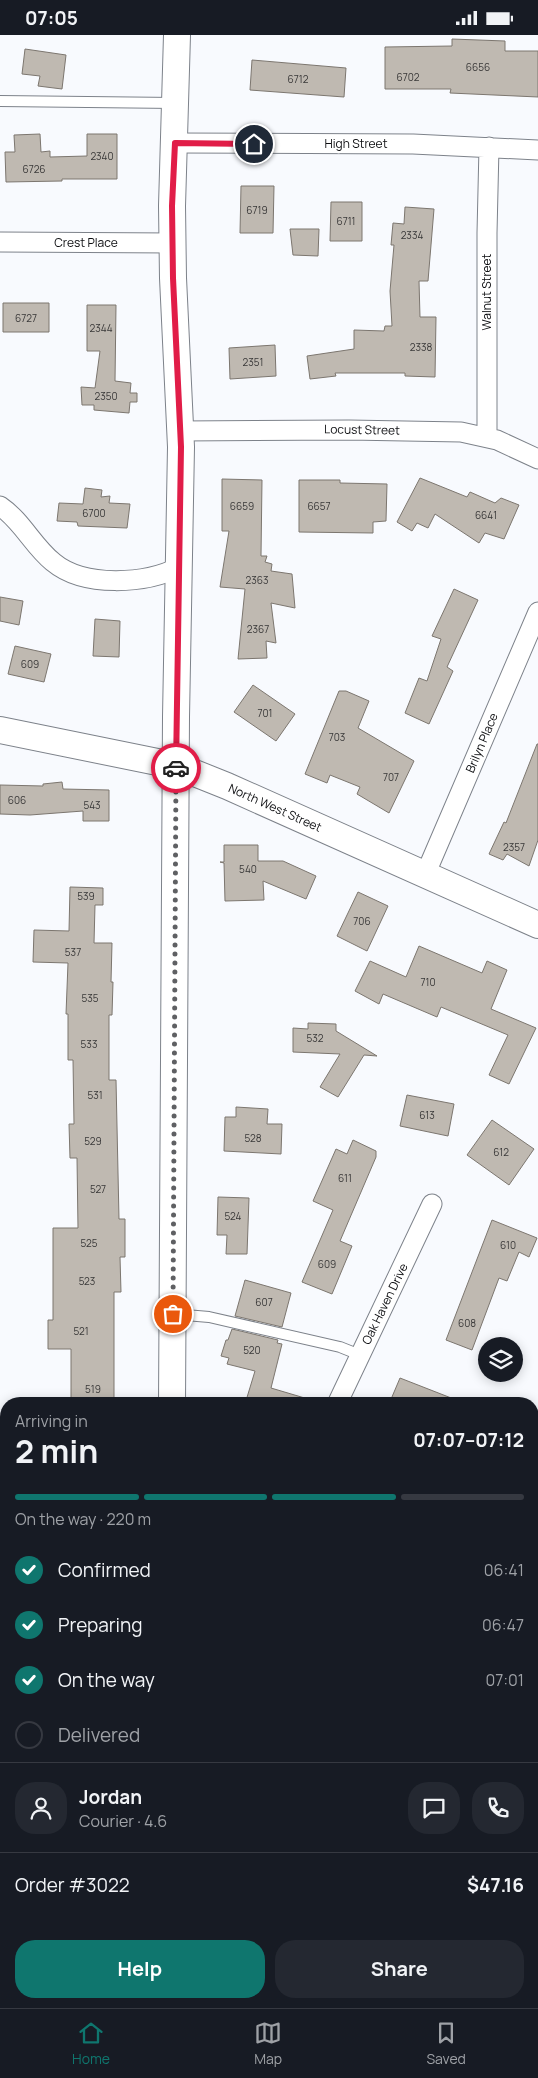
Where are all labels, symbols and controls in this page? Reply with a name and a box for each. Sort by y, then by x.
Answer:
text: 07:05 [25,5,78,31]
house number: 6656 [466,60,490,74]
house number: 6702 [396,70,420,84]
house number: 6712 [288,72,309,86]
pin [233,123,275,165]
icon: home [240,130,268,158]
street label: High Street [325,135,388,152]
house number: 2340 [90,149,114,163]
house number: 6726 [22,162,46,176]
house number: 6719 [246,203,268,217]
house number: 6711 [336,214,356,228]
house number: 2334 [401,228,423,242]
street label: Crest Place [54,234,118,251]
street label: Walnut Street [478,253,495,330]
house number: 6727 [15,311,37,325]
house number: 2344 [89,321,113,335]
house number: 2338 [410,340,432,354]
house number: 2351 [243,355,263,369]
house number: 2350 [94,389,118,403]
street label: Locust Street [324,420,400,439]
house number: 6659 [230,499,254,513]
house number: 6657 [307,499,331,513]
house number: 6700 [82,506,106,520]
house number: 6641 [475,508,497,522]
house number: 2363 [246,573,268,587]
house number: 2367 [247,622,269,636]
house number: 609 [21,657,39,671]
house number: 701 [257,706,273,720]
street label: Brilyn Place [461,710,502,775]
house number: 703 [329,730,345,744]
courier [151,743,201,793]
icon: car [162,754,190,782]
house number: 707 [383,770,399,784]
street label: North West Street [226,779,325,836]
house number: 606 [8,793,26,807]
house number: 543 [83,798,101,812]
house number: 2357 [503,840,525,854]
house number: 540 [239,862,257,876]
house number: 539 [77,889,95,903]
house number: 706 [353,914,371,928]
house number: 537 [65,945,81,959]
house number: 710 [420,975,436,989]
house number: 535 [81,991,99,1005]
house number: 532 [306,1031,324,1045]
house number: 533 [81,1037,97,1051]
house number: 531 [87,1088,103,1102]
house number: 613 [419,1108,435,1122]
house number: 528 [245,1131,262,1145]
house number: 529 [84,1134,102,1148]
house number: 612 [493,1145,509,1159]
house number: 611 [338,1171,352,1185]
house number: 527 [90,1182,106,1196]
house number: 524 [225,1209,242,1223]
house number: 525 [81,1236,98,1250]
house number: 610 [500,1238,516,1252]
house number: 609 [318,1257,336,1271]
street label: Oak Haven Drive [357,1260,412,1347]
house number: 523 [79,1274,95,1288]
pin [152,1293,194,1335]
house number: 607 [255,1295,273,1309]
icon: bag [159,1300,187,1328]
house number: 608 [458,1316,476,1330]
house number: 521 [73,1324,89,1338]
map controls [478,1337,523,1382]
button: layers [478,1337,523,1382]
house number: 520 [243,1343,261,1357]
house number: 519 [85,1382,101,1396]
text: Arriving in [15,1410,88,1432]
text: 07:07–07:12 [413,1427,524,1453]
text: 2 min [15,1429,98,1473]
text: On the way · 220 m [15,1508,151,1530]
icon: check [15,1556,43,1584]
text: Confirmed [58,1557,151,1583]
text: 06:41 [484,1559,524,1581]
icon: check [15,1611,43,1639]
text: Preparing [58,1612,143,1638]
text: 06:47 [482,1614,524,1636]
icon: check [15,1666,43,1694]
text: On the way [58,1667,155,1693]
text: 07:01 [485,1669,524,1691]
text: Delivered [58,1722,140,1748]
button: person [15,1782,67,1834]
button: chat [408,1782,460,1834]
button: phone [472,1782,524,1834]
text: Jordan [79,1784,142,1810]
text: Courier · 4.6 [79,1810,167,1832]
text: Order #3022 [15,1872,130,1898]
text: $47.16 [467,1872,524,1898]
button: Help [15,1940,265,1998]
button: Share [275,1940,524,1998]
tab: Home [72,2019,110,2068]
tab: Map [254,2019,282,2068]
tab: Saved [426,2019,466,2068]

